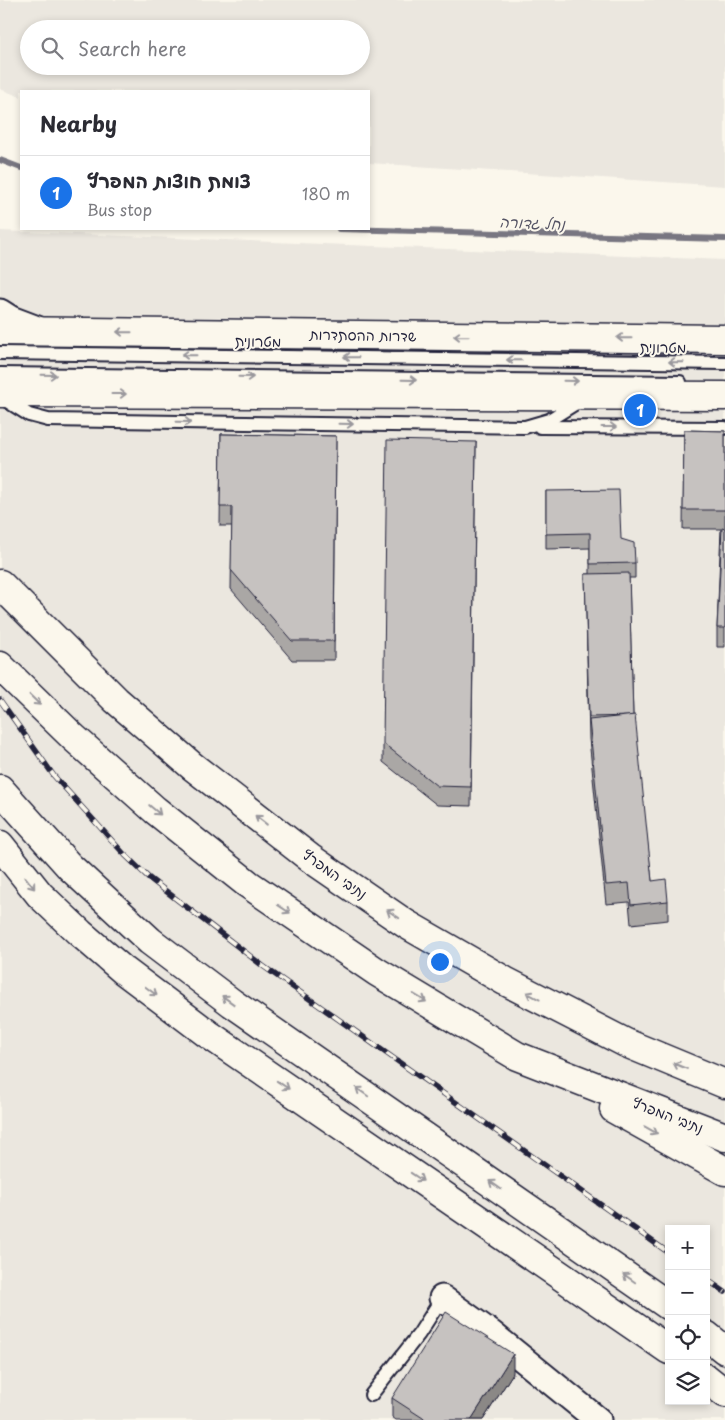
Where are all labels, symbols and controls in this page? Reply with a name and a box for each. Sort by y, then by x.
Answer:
search box [20,20,370,75]
icon: search [38,34,66,62]
text: Search here [78,34,187,62]
text: Nearby [40,107,117,139]
text: צומת חוצות המפרץ [87,166,251,194]
text: 1 [52,181,60,205]
text: 180 m [302,181,350,205]
text: Bus stop [87,197,152,221]
water label: נחל גדורה [499,209,567,235]
street label: שדרות ההסתדרות [308,324,417,346]
one-way arrow [116,327,132,337]
street label: מטרונית [235,330,281,352]
one-way arrow [454,331,470,341]
one-way arrow [616,333,632,343]
street label: מטרונית [640,336,686,358]
one-way arrow [181,350,198,360]
one-way arrow [344,352,360,362]
one-way arrow [506,355,522,365]
one-way arrow [669,358,685,367]
one-way arrow [40,370,56,379]
one-way arrow [238,372,254,382]
one-way arrow [400,375,416,384]
one-way arrow [562,376,579,386]
one-way arrow [110,389,126,399]
pin: 1 [624,391,656,429]
one-way arrow [176,417,192,427]
one-way arrow [338,419,354,429]
one-way arrow [600,422,616,432]
one-way arrow [29,694,41,706]
one-way arrow [148,804,161,815]
one-way arrow [255,814,268,825]
street label: נתיבי המפרץ [298,844,372,904]
one-way arrow [25,876,36,889]
one-way arrow [277,904,291,914]
one-way arrow [386,909,400,919]
your location [427,949,453,975]
one-way arrow [144,985,157,996]
one-way arrow [526,991,541,1001]
one-way arrow [412,993,426,1003]
one-way arrow [222,994,235,1005]
one-way arrow [673,1060,688,1070]
one-way arrow [276,1080,290,1090]
one-way arrow [355,1087,369,1097]
street label: נתיבי המפרץ [629,1092,707,1138]
one-way arrow [644,1125,658,1135]
one-way arrow [410,1172,424,1182]
one-way arrow [488,1180,502,1190]
map controls [665,1225,710,1405]
button: + [665,1225,710,1270]
button: − [665,1270,710,1315]
one-way arrow [622,1273,636,1283]
button: locate [665,1315,710,1360]
button: layers [665,1360,710,1405]

